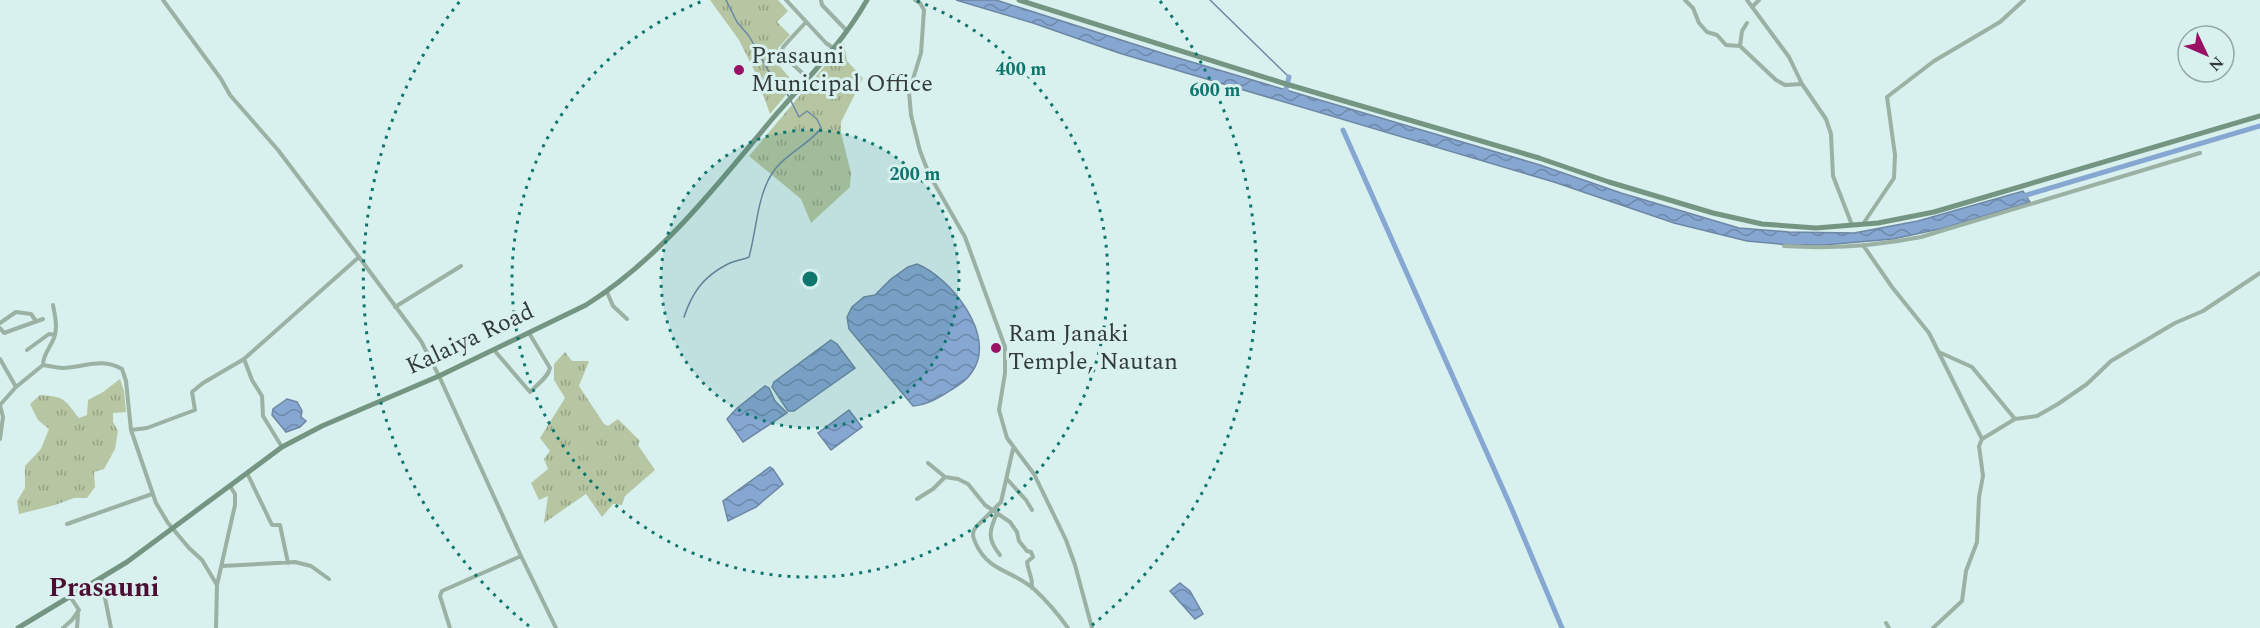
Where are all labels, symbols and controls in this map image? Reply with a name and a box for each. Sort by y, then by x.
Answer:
north arrow [2176,24,2236,84]
place label: Prasauni Municipal Office [751,38,933,102]
text: N [2203,51,2229,77]
text: 400 m [995,56,1047,83]
marker: Prasauni Municipal Office [732,63,746,77]
text: 600 m [1189,77,1241,104]
text: 200 m [889,161,941,188]
centre of rings [800,269,820,289]
street label: Kalaiya Road [400,294,540,384]
place label: Ram Janaki Temple, Nautan [1008,316,1178,380]
marker: Ram Janaki Temple, Nautan [989,341,1003,355]
district label: Prasauni [48,567,160,609]

